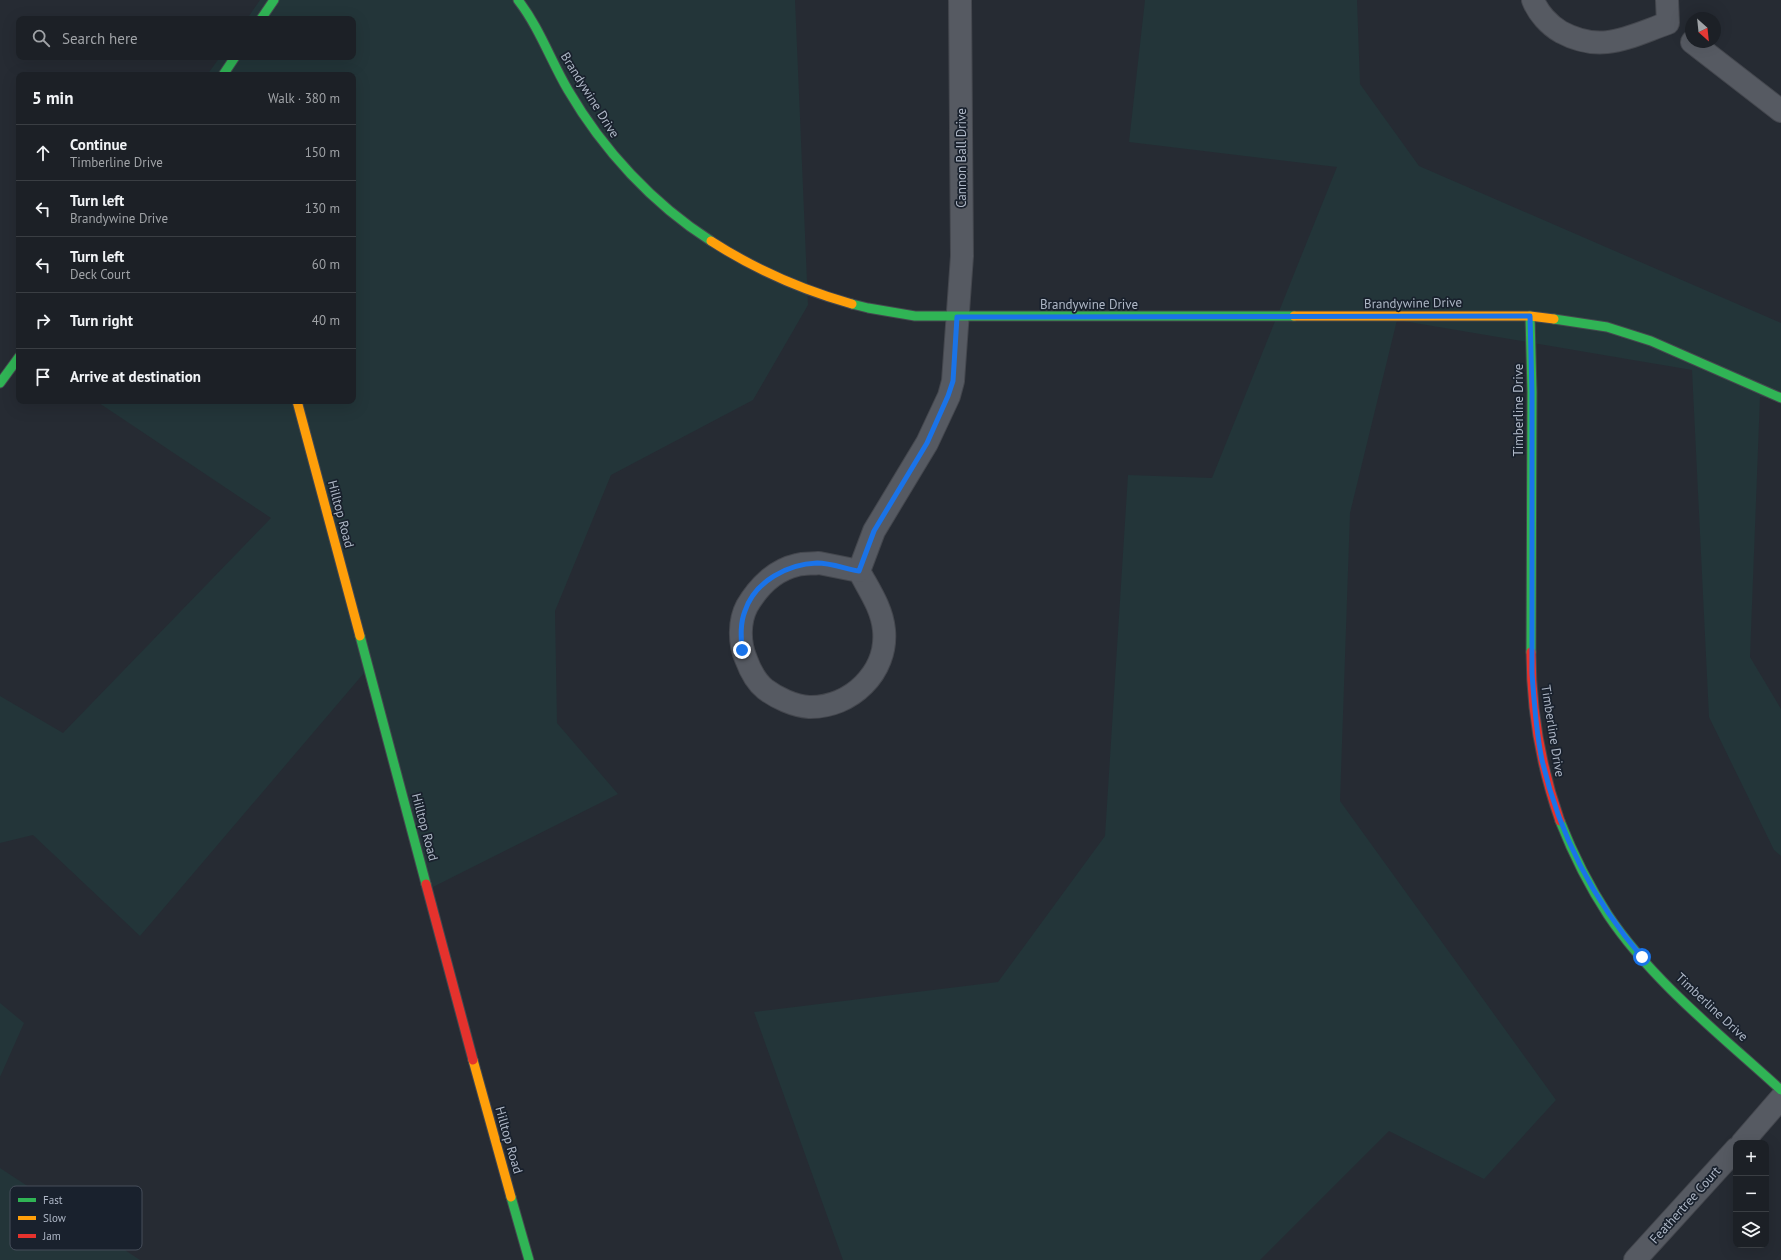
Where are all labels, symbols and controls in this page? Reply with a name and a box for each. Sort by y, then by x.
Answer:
north arrow [1685,12,1721,48]
search box [16,16,356,60]
icon: search [30,27,52,49]
text: Search here [62,29,138,48]
street label: Brandywine Drive [557,49,623,141]
text: 5 min [32,87,73,109]
text: Walk · 380 m [268,90,340,107]
street label: Cannon Ball Drive [953,108,970,208]
text: Continue [70,135,127,154]
icon: ahead [32,142,54,164]
text: 150 m [305,144,340,161]
text: Timberline Drive [70,154,163,171]
text: Turn left [70,191,124,210]
icon: left [32,198,54,220]
text: 130 m [305,200,340,217]
text: Brandywine Drive [70,210,168,227]
text: Turn left [70,247,124,266]
icon: left [32,254,54,276]
text: 60 m [312,256,340,273]
text: Deck Court [70,266,130,283]
street label: Brandywine Drive [1364,294,1462,312]
street label: Brandywine Drive [1040,296,1138,313]
icon: right [32,310,54,332]
text: Turn right [70,311,133,330]
text: 40 m [312,312,340,329]
street label: Timberline Drive [1510,364,1527,456]
icon: arrive [32,366,54,388]
text: Arrive at destination [70,367,201,386]
street label: Hilltop Road [324,478,358,550]
route end [733,641,751,659]
street label: Timberline Drive [1537,684,1569,778]
street label: Hilltop Road [408,791,442,863]
route start [1633,948,1651,966]
street label: Timberline Drive [1672,969,1752,1045]
street label: Hilltop Road [491,1104,527,1176]
map controls [1733,1140,1769,1248]
button: + [1733,1140,1769,1176]
street label: Feathertree Court [1646,1162,1725,1247]
button: − [1733,1176,1769,1212]
legend [10,1186,142,1250]
text: Fast [43,1193,63,1207]
text: Slow [43,1211,66,1225]
button: layers [1733,1212,1769,1248]
text: Jam [42,1229,61,1243]

